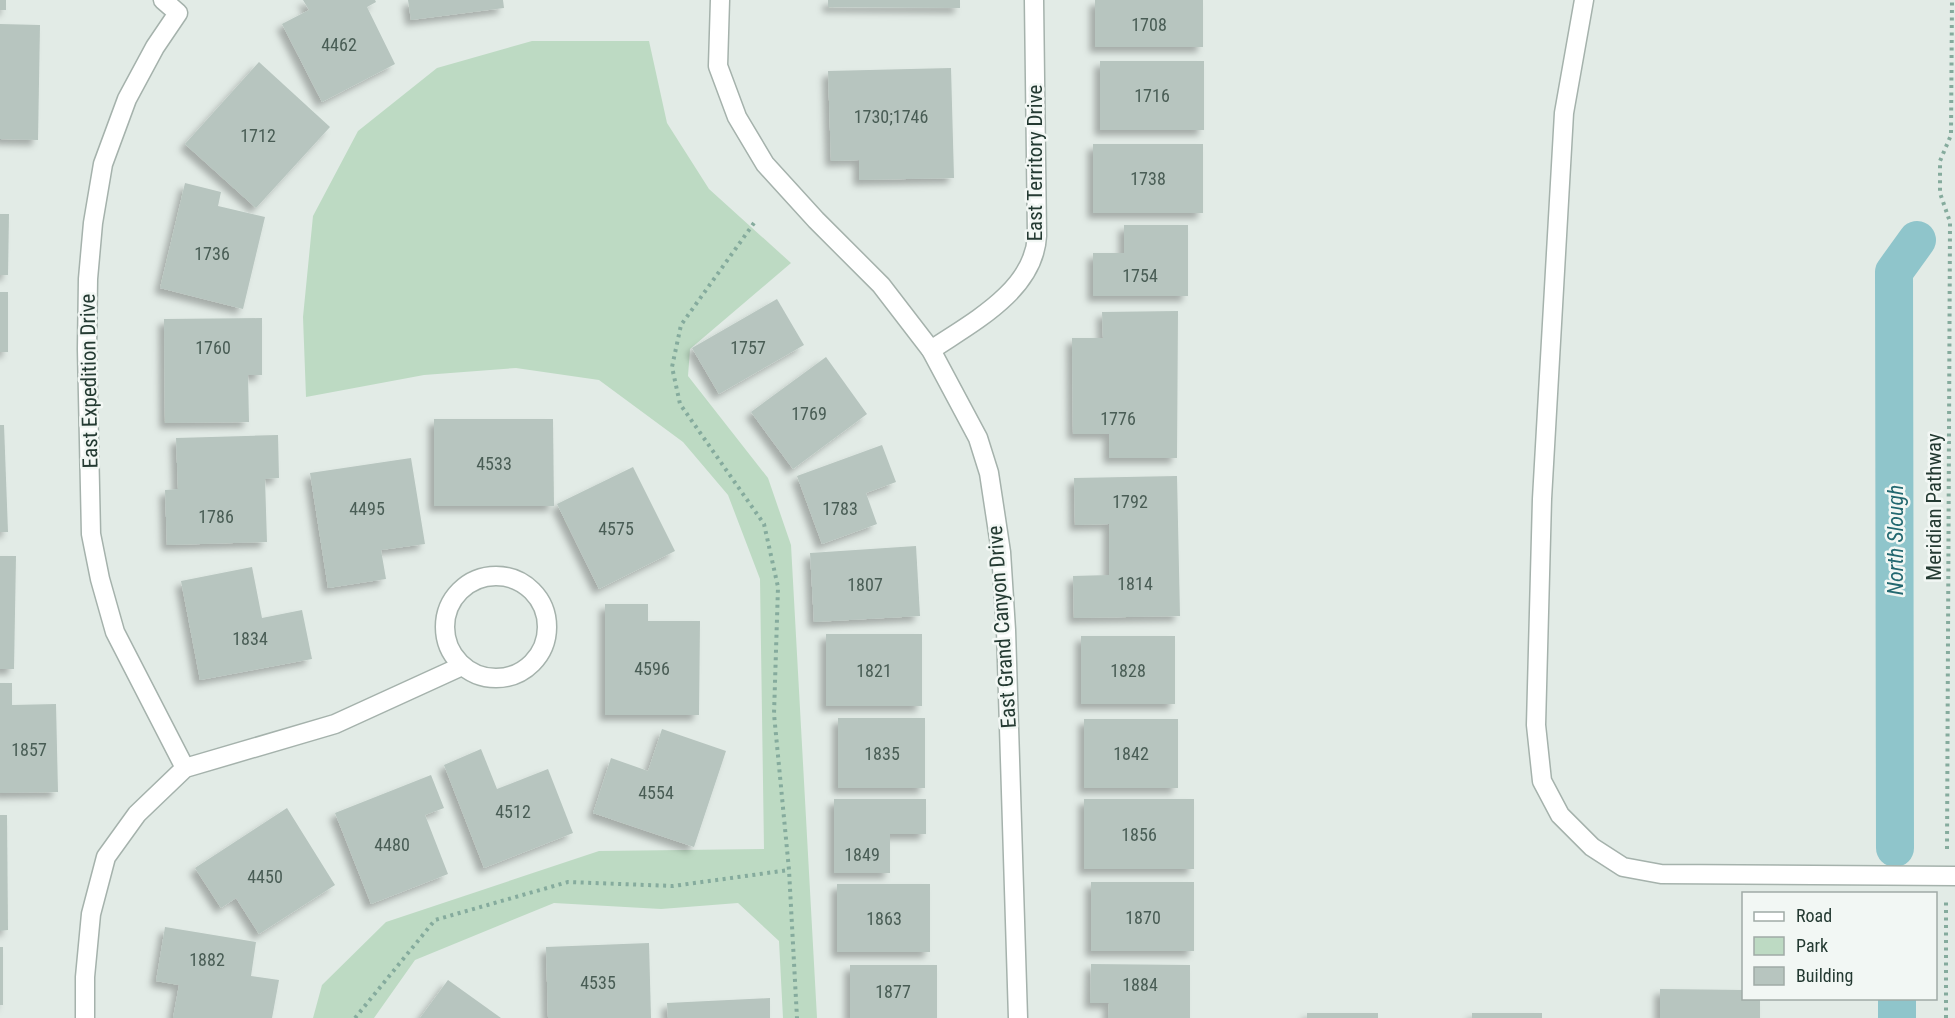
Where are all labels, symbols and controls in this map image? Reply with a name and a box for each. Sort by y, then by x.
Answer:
house number: 1708 [1131,14,1167,35]
house number: 4462 [321,34,357,55]
street label: East Territory Drive [1023,85,1047,241]
house number: 1716 [1134,85,1170,106]
house number: 1730;1746 [854,106,928,127]
house number: 1712 [240,125,276,146]
house number: 1738 [1130,168,1166,189]
house number: 1736 [194,243,230,264]
house number: 1754 [1122,265,1158,286]
street label: East Expedition Drive [75,293,103,469]
house number: 1760 [195,337,231,358]
house number: 1757 [730,337,766,358]
house number: 1769 [791,403,827,424]
house number: 1776 [1100,408,1136,429]
street label: Meridian Pathway [1922,433,1946,581]
house number: 4533 [476,453,512,474]
water label: North Slough [1883,485,1908,595]
house number: 1792 [1112,491,1148,512]
house number: 4495 [349,498,385,519]
house number: 1783 [822,498,858,519]
house number: 1786 [198,506,234,527]
house number: 4575 [598,518,634,539]
street label: East Grand Canyon Drive [983,525,1021,729]
house number: 1814 [1117,573,1153,594]
house number: 1807 [847,574,883,595]
house number: 1834 [232,628,268,649]
house number: 4596 [634,658,670,679]
house number: 1821 [856,660,892,681]
house number: 1828 [1110,660,1146,681]
house number: 1857 [11,739,47,760]
house number: 1835 [864,743,900,764]
house number: 1842 [1113,743,1149,764]
house number: 4554 [638,782,674,803]
house number: 4512 [495,801,531,822]
house number: 1856 [1121,824,1157,845]
house number: 4480 [374,834,410,855]
house number: 1849 [844,844,880,865]
house number: 4450 [247,866,283,887]
legend [1742,892,1937,1000]
text: Road [1796,905,1832,926]
house number: 1870 [1125,907,1161,928]
house number: 1863 [866,908,902,929]
text: Park [1796,935,1828,956]
house number: 1882 [189,949,225,970]
text: Building [1796,965,1853,986]
house number: 4535 [580,972,616,993]
house number: 1884 [1122,974,1158,995]
house number: 1877 [875,981,911,1002]

